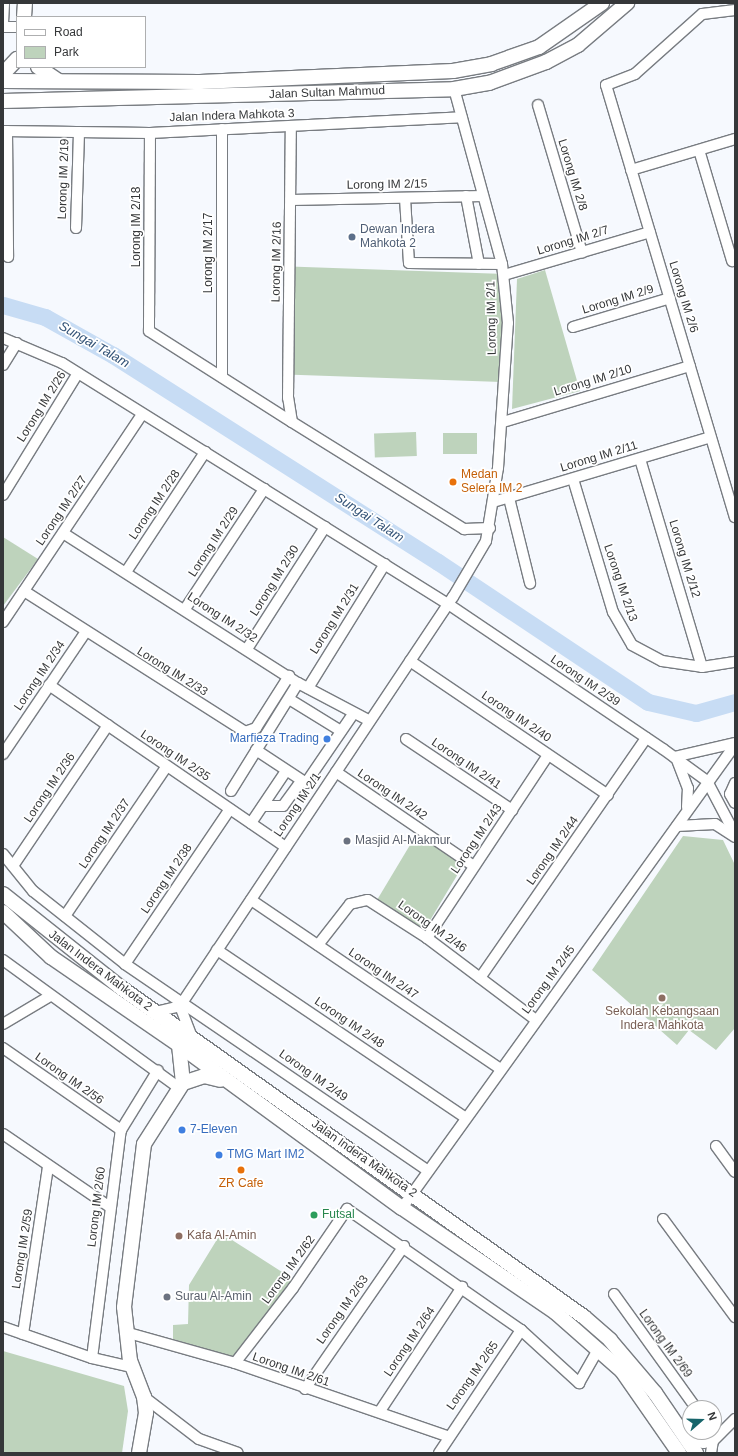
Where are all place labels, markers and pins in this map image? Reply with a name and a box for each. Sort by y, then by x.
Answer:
place label: Dewan Indera Mahkota 2 [360,223,435,251]
marker: Dewan Indera Mahkota 2 [347,232,357,242]
place label: Medan Selera IM 2 [461,468,522,496]
marker: Medan Selera IM 2 [448,477,458,487]
place label: Marfieza Trading [229,732,319,746]
marker: Marfieza Trading [322,734,332,744]
place label: Masjid Al-Makmur [355,834,451,848]
marker: Masjid Al-Makmur [342,836,352,846]
marker: Sekolah Kebangsaan Indera Mahkota [657,993,667,1003]
place label: Sekolah Kebangsaan Indera Mahkota [605,1005,719,1033]
place label: 7-Eleven [190,1123,237,1137]
marker: 7-Eleven [177,1125,187,1135]
place label: TMG Mart IM2 [227,1148,304,1162]
marker: TMG Mart IM2 [214,1150,224,1160]
marker: ZR Cafe [236,1165,246,1175]
place label: ZR Cafe [219,1177,263,1191]
place label: Futsal [322,1208,355,1222]
marker: Futsal [309,1210,319,1220]
place label: Kafa Al-Amin [187,1229,257,1243]
marker: Kafa Al-Amin [174,1231,184,1241]
place label: Surau Al-Amin [175,1290,252,1304]
marker: Surau Al-Amin [162,1292,172,1302]

